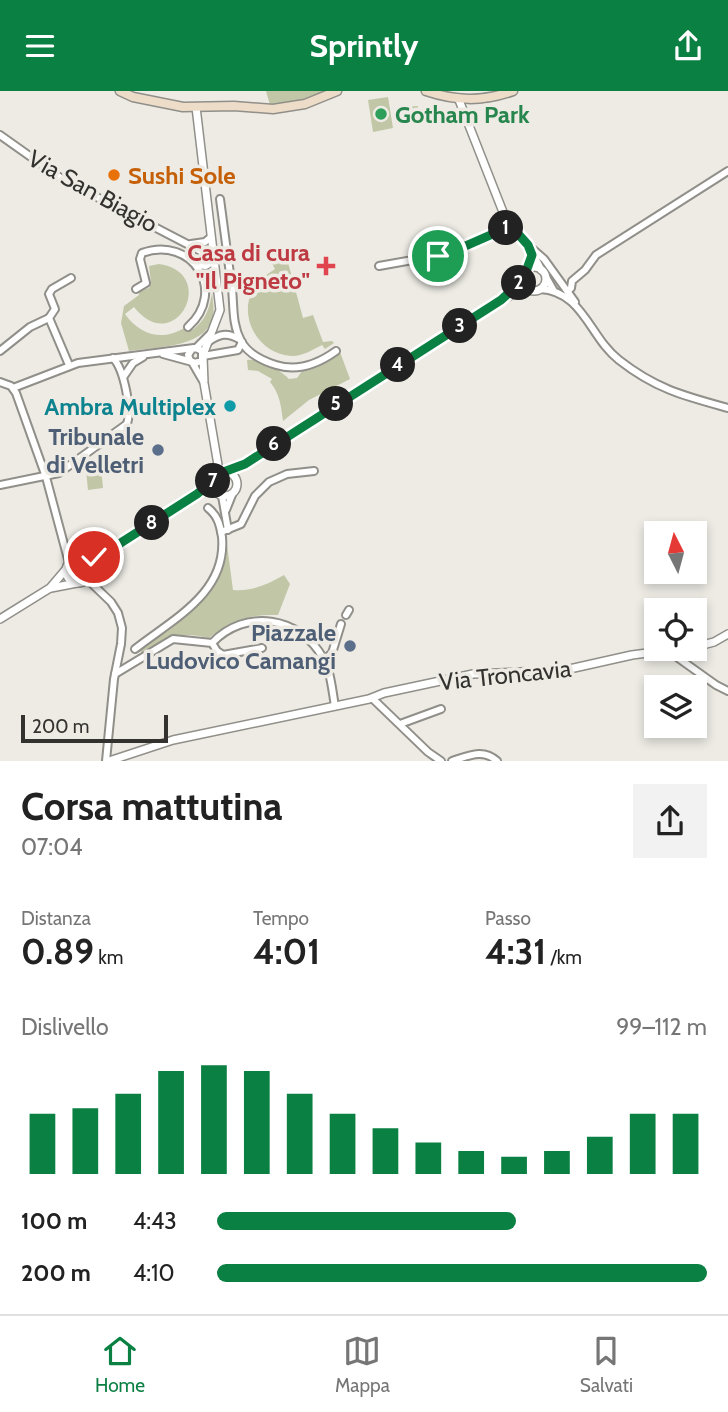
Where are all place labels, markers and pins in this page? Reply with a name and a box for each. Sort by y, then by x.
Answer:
place label: Gotham Park [395,100,530,129]
marker: Gotham Park [373,106,389,122]
place label: Sushi Sole [128,161,236,190]
marker: Sushi Sole [106,167,122,183]
pin: 1 [489,211,524,245]
pin [408,226,468,286]
place label: Casa di cura "Il Pigneto" [187,238,310,295]
marker: Casa di cura "Il Pigneto" [316,256,336,276]
pin: 2 [502,265,536,301]
pin: 3 [442,309,477,343]
pin: 4 [380,347,416,383]
pin: 5 [318,387,354,421]
place label: Ambra Multiplex [44,392,216,421]
marker: Ambra Multiplex [222,398,238,414]
place label: Tribunale di Velletri [46,422,144,479]
pin: 6 [256,427,292,461]
marker: Tribunale di Velletri [150,442,166,458]
pin: 7 [196,463,230,499]
pin: 8 [134,505,170,541]
pin [64,527,124,587]
place label: Piazzale Ludovico Camangi [145,618,336,675]
marker: Piazzale Ludovico Camangi [342,638,358,654]

